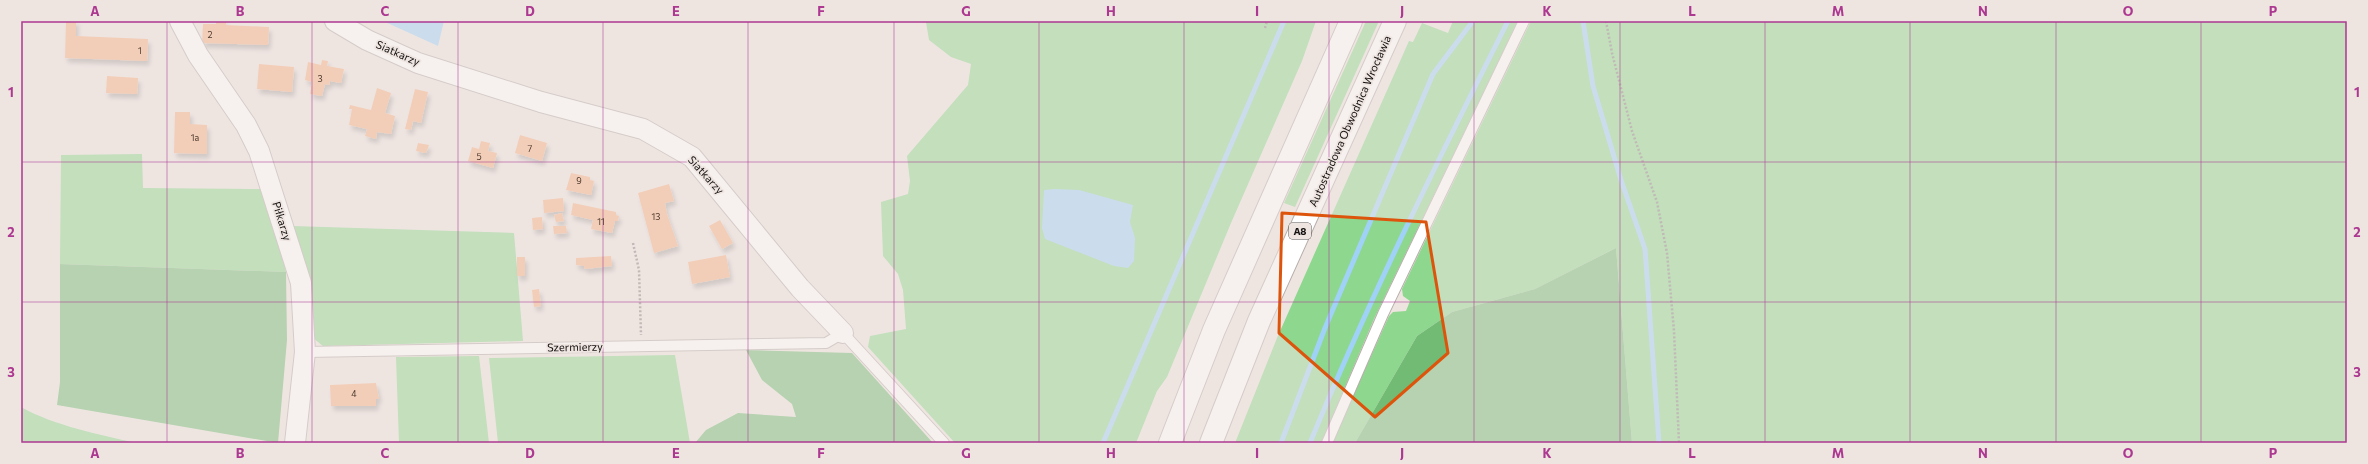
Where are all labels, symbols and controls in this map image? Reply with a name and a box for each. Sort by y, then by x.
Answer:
text: A [90,3,100,19]
text: B [236,3,245,19]
text: C [381,3,390,19]
text: D [525,3,535,19]
text: E [672,3,680,19]
text: F [817,3,825,19]
text: G [961,3,971,19]
text: H [1106,3,1116,19]
text: I [1255,3,1259,19]
text: J [1400,3,1404,19]
text: K [1542,3,1552,19]
text: L [1688,3,1696,19]
text: M [1832,3,1844,19]
text: N [1978,3,1988,19]
text: O [2123,3,2134,19]
text: P [2269,3,2278,19]
house number: 2 [208,29,213,40]
street label: Autostradowa Obwodnica Wrocławia [1306,33,1393,208]
street label: Siatkarzy [374,37,423,68]
house number: 1 [138,45,142,56]
house number: 3 [317,73,323,84]
text: 1 [8,84,14,100]
text: 1 [2354,84,2360,100]
house number: 1a [191,132,200,143]
house number: 7 [528,143,533,154]
house number: 5 [476,151,482,162]
street label: Siatkarzy [686,153,727,197]
house number: 9 [576,175,582,186]
street label: Piłkarzy [270,200,295,242]
house number: 13 [652,211,660,222]
house number: 11 [597,216,605,227]
road number: A8 [1289,223,1311,239]
text: 2 [7,224,15,240]
text: 2 [2353,224,2361,240]
street label: Szermierzy [547,340,603,353]
text: 3 [7,364,15,380]
text: 3 [2353,364,2361,380]
house number: 4 [351,388,357,399]
text: A [90,445,100,461]
text: B [236,445,245,461]
text: C [381,445,390,461]
text: D [525,445,535,461]
text: E [672,445,680,461]
text: F [817,445,825,461]
text: G [961,445,971,461]
text: H [1106,445,1116,461]
text: I [1255,445,1259,461]
text: J [1400,445,1404,461]
text: K [1542,445,1552,461]
text: L [1688,445,1696,461]
text: M [1832,445,1844,461]
text: N [1978,445,1988,461]
text: O [2123,445,2134,461]
text: P [2269,445,2278,461]

